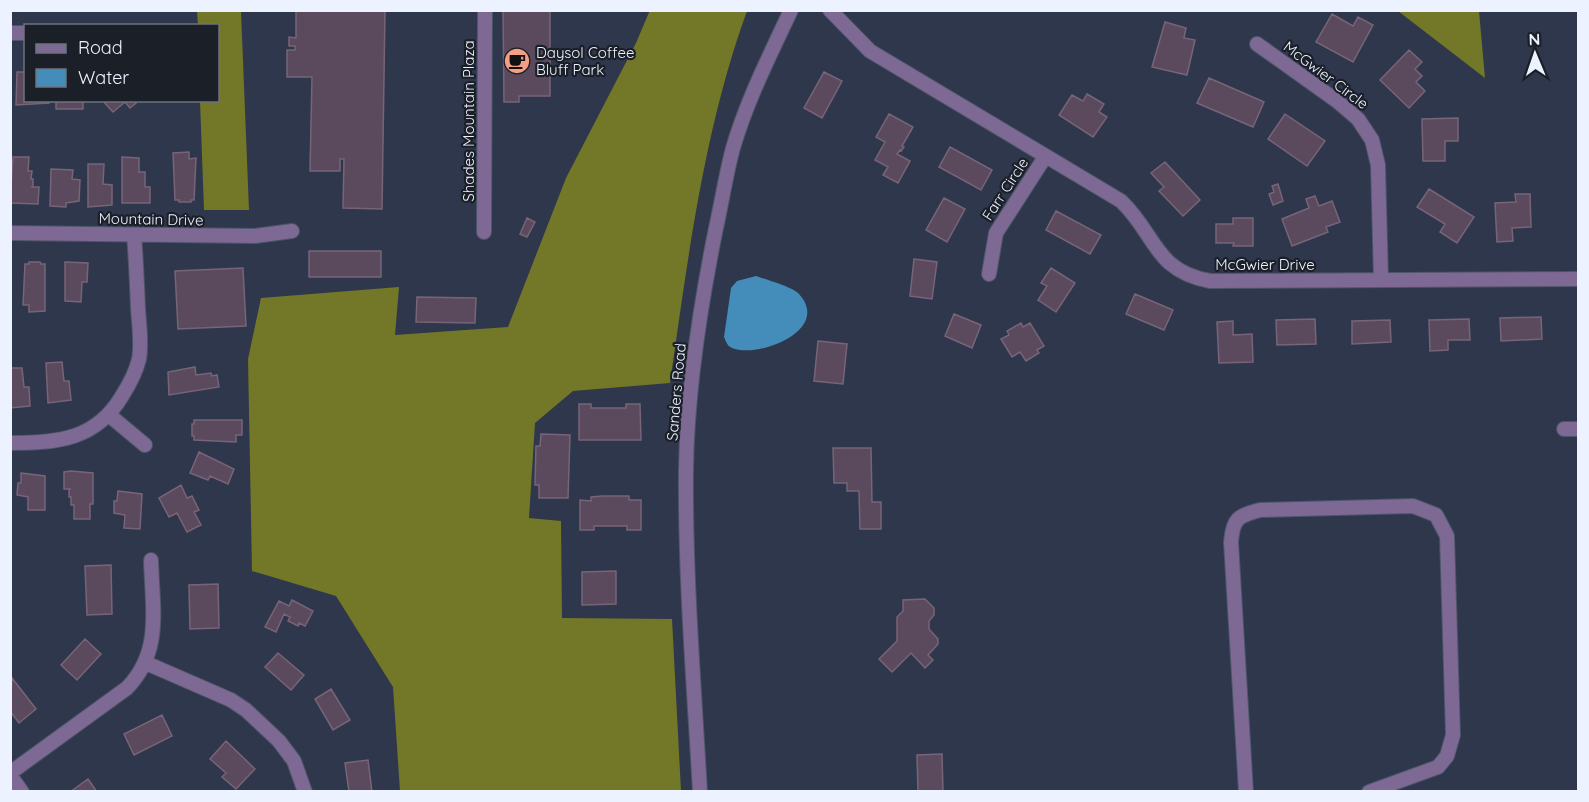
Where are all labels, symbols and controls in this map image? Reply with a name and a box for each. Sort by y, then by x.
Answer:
legend [24,24,219,102]
north arrow [1505,24,1565,84]
text: N [1528,29,1541,49]
text: Road [78,36,123,59]
street label: McGwier Circle [1280,37,1372,113]
street label: Shades Mountain Plaza [459,40,478,202]
place label: Daysol Coffee Bluff Park [536,43,635,79]
cafe icon: Daysol Coffee Bluff Park [502,46,532,76]
text: Water [78,66,129,89]
street label: Farr Circle [978,154,1032,224]
street label: Mountain Drive [98,209,204,229]
street label: McGwier Drive [1215,255,1315,274]
street label: Sanders Road [662,342,690,442]

